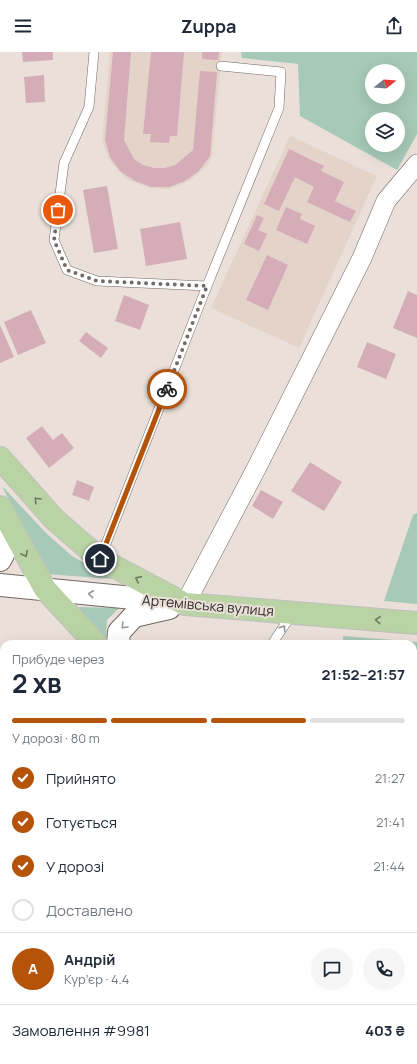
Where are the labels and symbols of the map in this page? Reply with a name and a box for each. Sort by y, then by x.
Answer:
north arrow [365,64,405,104]
pin [41,193,75,227]
courier [147,369,187,409]
one-way arrow [34,497,41,505]
pin [83,542,117,576]
one-way arrow [21,550,28,557]
one-way arrow [135,576,143,584]
one-way arrow [88,590,94,599]
street label: Артемівська вулиця [141,590,275,620]
one-way arrow [375,615,381,624]
one-way arrow [122,621,129,629]
one-way arrow [278,625,286,632]

